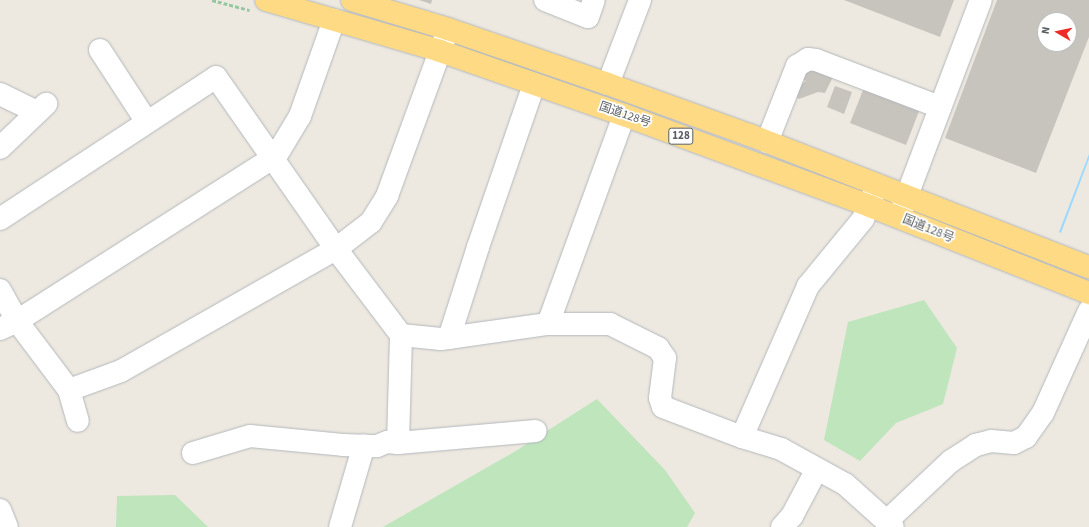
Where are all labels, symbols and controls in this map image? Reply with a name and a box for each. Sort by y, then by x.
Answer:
north arrow [1037,12,1077,52]
text: N [1038,25,1054,35]
street label: 国道128号 [597,99,653,131]
road number: 128 [668,127,694,145]
street label: 国道128号 [900,212,956,246]

